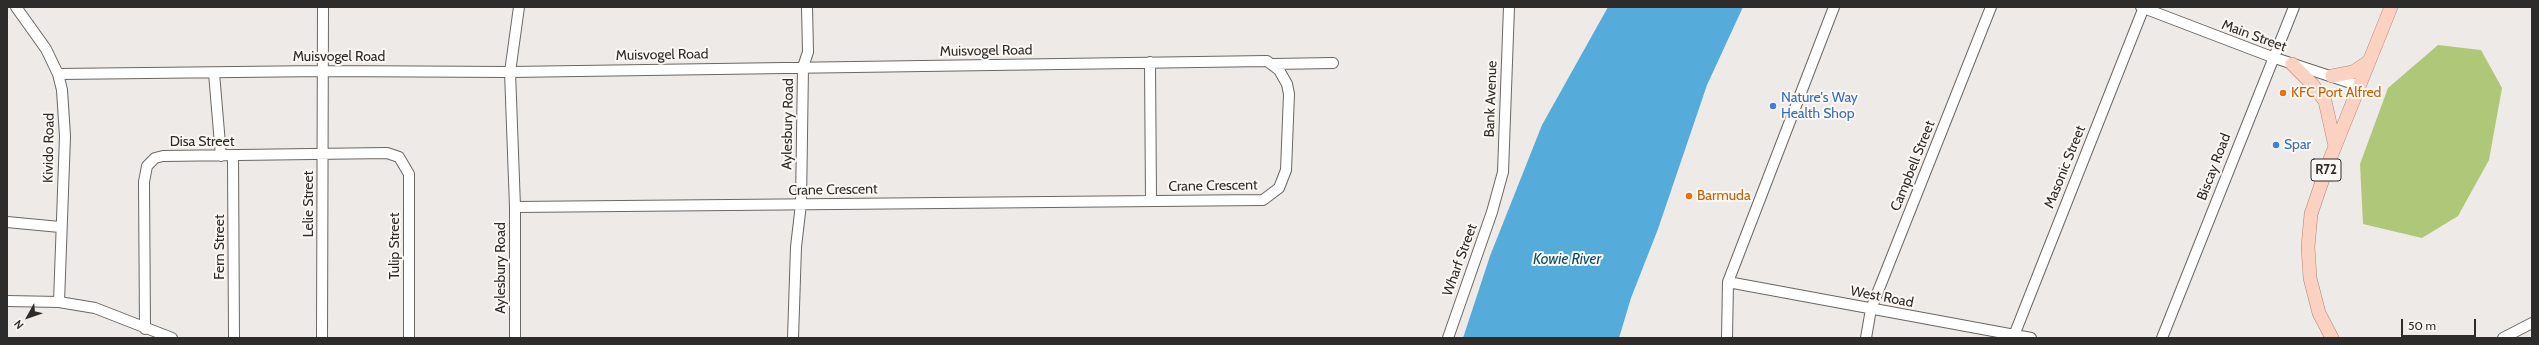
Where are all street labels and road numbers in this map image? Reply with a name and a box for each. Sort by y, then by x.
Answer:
street label: Main Street [2219,16,2289,56]
street label: Muisvogel Road [939,42,1033,60]
street label: Muisvogel Road [615,46,709,64]
street label: Muisvogel Road [293,49,385,65]
street label: Bank Avenue [1481,60,1501,138]
street label: Aylesbury Road [779,78,797,170]
street label: Kivido Road [40,113,58,183]
street label: Campbell Street [1887,118,1939,214]
street label: Masonic Street [2041,123,2089,211]
street label: Biscay Road [2194,131,2234,203]
street label: Disa Street [170,134,234,150]
road number: R72 [2311,159,2341,181]
street label: Lelie Street [301,171,317,237]
street label: Crane Crescent [1168,177,1258,195]
street label: Crane Crescent [788,181,878,199]
street label: Tulip Street [387,213,403,279]
street label: Fern Street [212,214,228,280]
street label: Aylesbury Road [493,222,509,314]
street label: Wharf Street [1439,222,1481,298]
street label: West Road [1849,283,1915,311]

